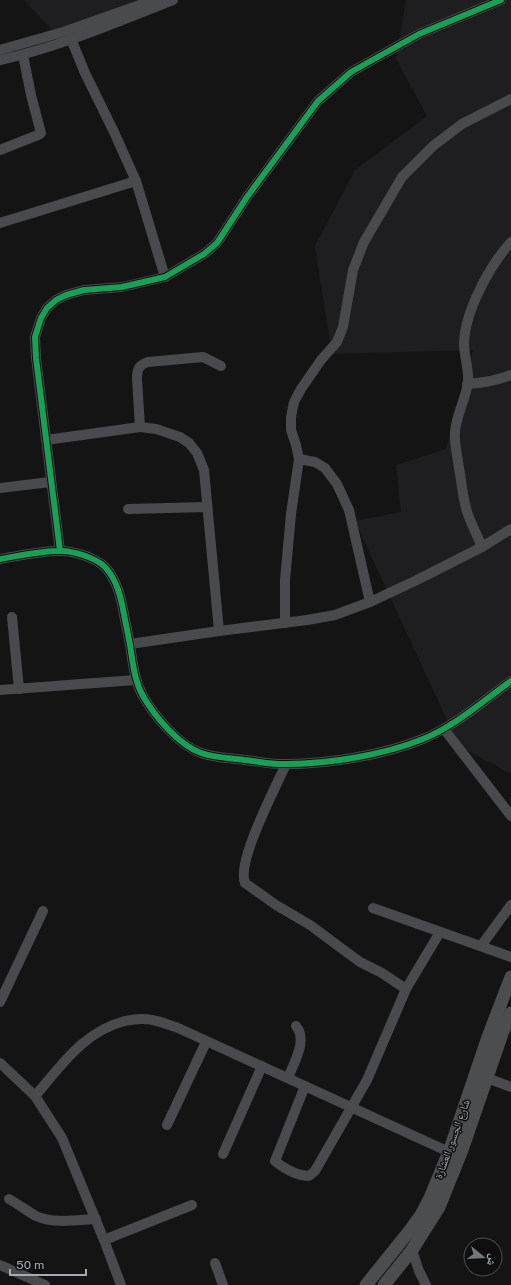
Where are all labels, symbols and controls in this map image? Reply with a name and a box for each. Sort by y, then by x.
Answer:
street label: شارع الجسور العشارة [432,1098,473,1181]
north arrow [463,1237,503,1277]
scale bar [10,1251,86,1277]
text: ش [483,1252,500,1268]
text: 50 m [16,1258,44,1272]

